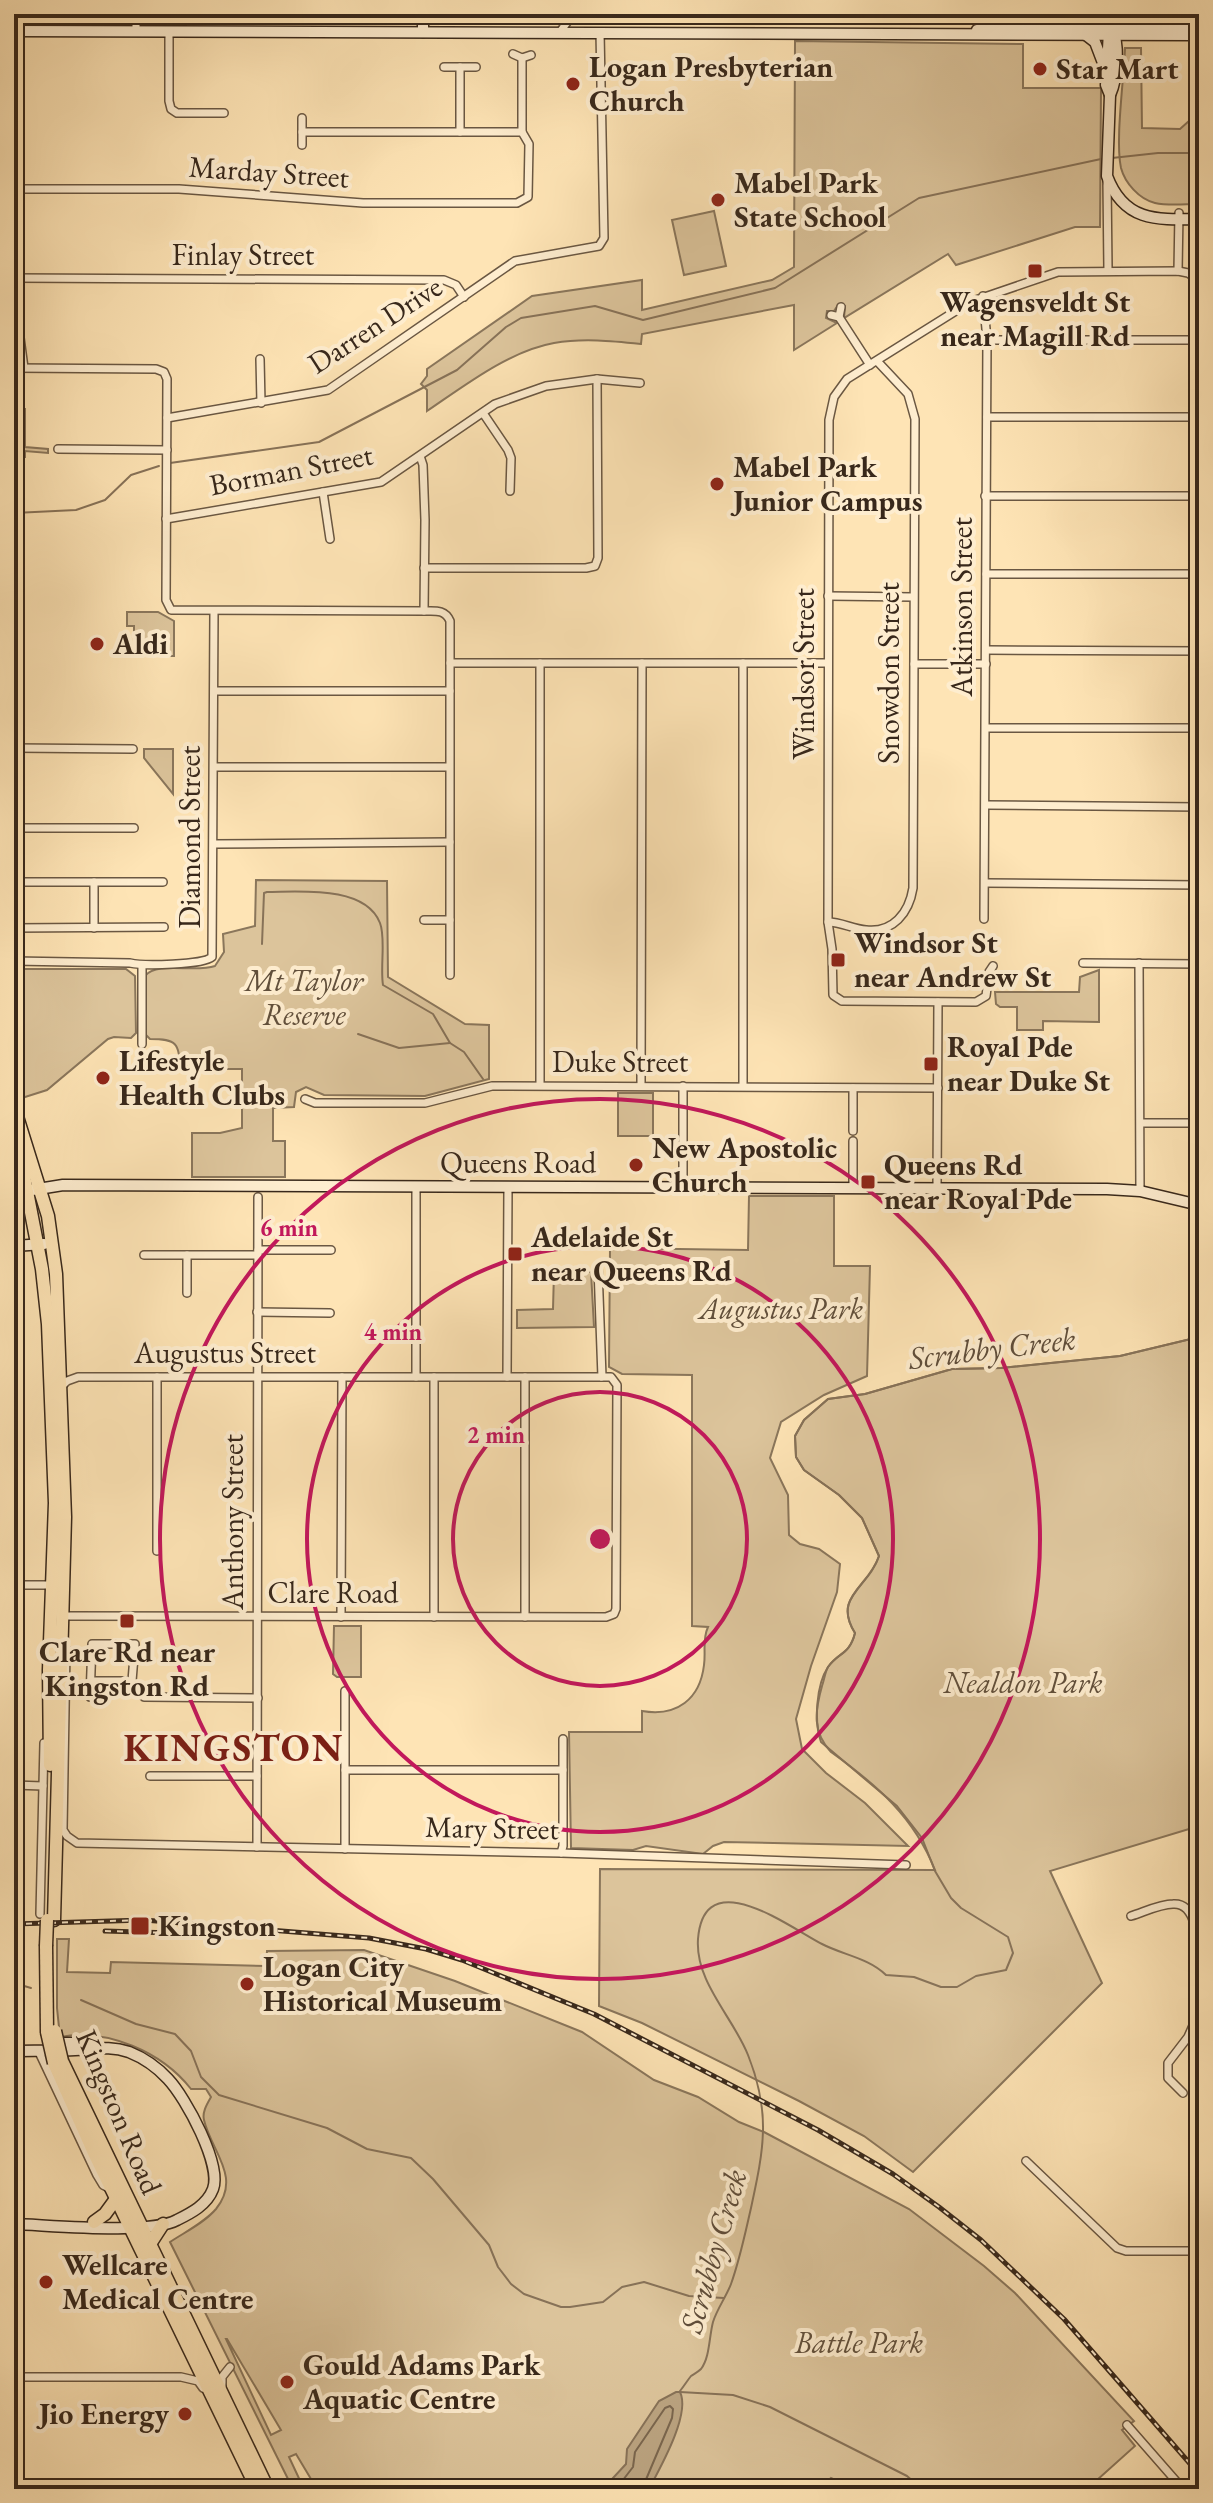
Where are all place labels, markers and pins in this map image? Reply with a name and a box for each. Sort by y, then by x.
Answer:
place label: Logan Presbyterian Church [589,47,833,120]
place label: Star Mart [1056,49,1179,88]
marker: Star Mart [1031,60,1049,78]
marker: Logan Presbyterian Church [564,75,582,93]
place label: Mabel Park State School [734,163,887,236]
marker: Mabel Park State School [709,191,727,209]
marker: Wagensveldt St near Magill Rd [1026,262,1044,280]
place label: Wagensveldt St near Magill Rd [940,282,1131,355]
place label: Mabel Park Junior Campus [730,447,922,520]
marker: Mabel Park Junior Campus [708,475,726,493]
place label: Aldi [112,624,168,663]
marker: Aldi [88,635,106,653]
place label: Windsor St near Andrew St [854,923,1052,996]
marker: Windsor St near Andrew St [829,951,847,969]
place label: Royal Pde near Duke St [947,1027,1111,1100]
place label: Lifestyle Health Clubs [119,1041,285,1114]
marker: Royal Pde near Duke St [922,1055,940,1073]
marker: Lifestyle Health Clubs [94,1069,112,1087]
place label: New Apostolic Church [652,1128,837,1201]
place label: Queens Rd near Royal Pde [884,1145,1072,1218]
marker: New Apostolic Church [627,1156,645,1174]
marker: Queens Rd near Royal Pde [859,1173,877,1191]
place label: Adelaide St near Queens Rd [530,1217,732,1290]
marker: Adelaide St near Queens Rd [506,1245,524,1263]
centre of rings [586,1525,614,1553]
marker: Clare Rd near Kingston Rd [118,1612,136,1630]
place label: Clare Rd near Kingston Rd [39,1632,216,1705]
place label: Kingston [158,1906,276,1945]
marker: Kingston [129,1915,151,1937]
place label: Logan City Historical Museum [263,1947,502,2020]
marker: Logan City Historical Museum [238,1975,256,1993]
place label: Wellcare Medical Centre [62,2245,254,2318]
marker: Wellcare Medical Centre [37,2273,55,2291]
place label: Gould Adams Park Aquatic Centre [302,2345,541,2418]
marker: Gould Adams Park Aquatic Centre [278,2373,296,2391]
place label: Jio Energy [36,2394,170,2433]
marker: Jio Energy [176,2405,194,2423]

